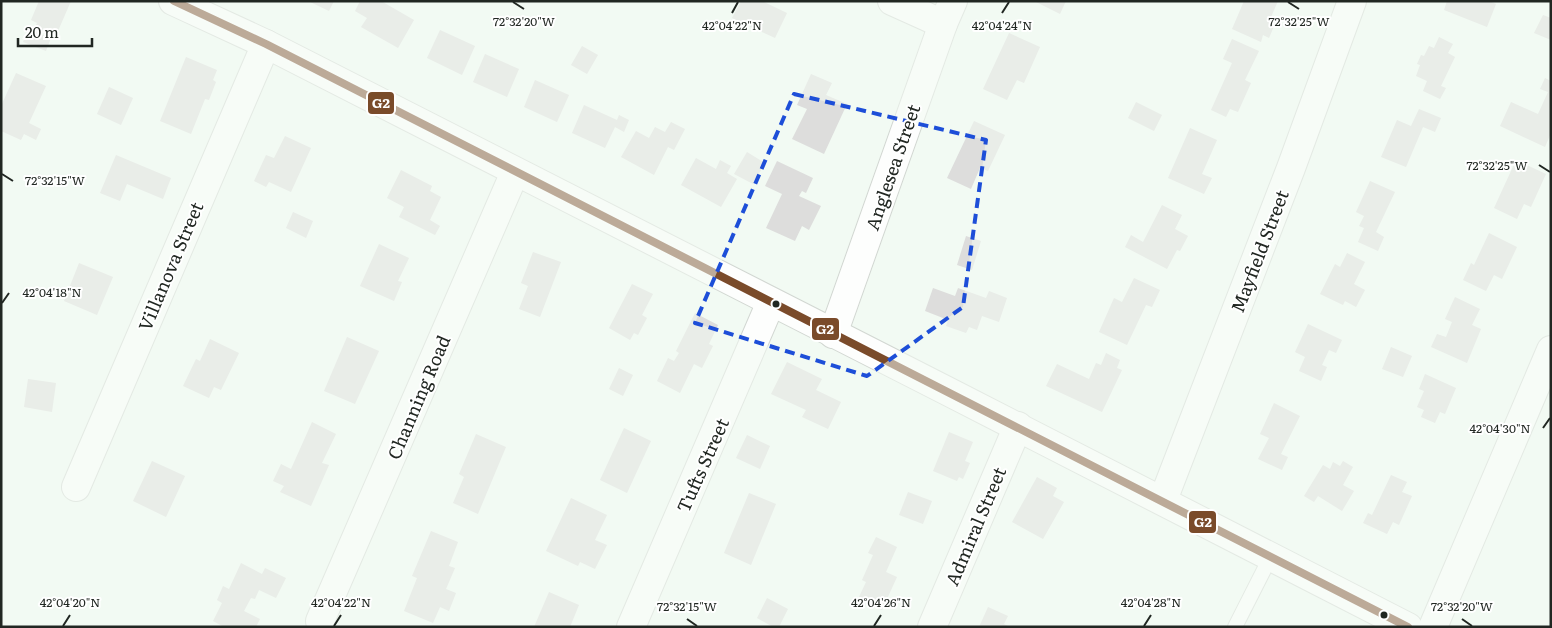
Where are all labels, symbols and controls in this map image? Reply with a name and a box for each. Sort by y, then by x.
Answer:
text: 72°32'20"W [493,12,555,30]
text: 72°32'25"W [1268,12,1330,30]
scale bar [18,15,91,47]
text: 42°04'22"N [702,16,762,34]
text: 42°04'24"N [972,16,1032,34]
text: 20 m [25,20,59,43]
line badge: G2 [367,91,395,115]
text: G2 [372,92,391,112]
street label: Anglesea Street [858,100,926,234]
text: 72°32'25"W [1466,156,1528,174]
text: 72°32'15"W [25,171,85,189]
street label: Mayfield Street [1223,185,1295,316]
street label: Villanova Street [131,197,210,335]
text: 42°04'18"N [22,283,82,301]
unlabelled marker [771,299,781,309]
line badge: G2 [811,317,840,341]
text: G2 [816,318,835,338]
street label: Channing Road [380,331,456,463]
street label: Tufts Street [669,413,735,517]
text: 42°04'30"N [1469,419,1531,437]
street label: Admiral Street [938,462,1012,590]
line badge: G2 [1188,510,1217,534]
text: G2 [1194,511,1213,531]
text: 42°04'20"N [40,593,100,611]
text: 42°04'22"N [311,593,371,611]
text: 42°04'26"N [851,593,911,611]
text: 42°04'28"N [1121,593,1181,611]
text: 72°32'15"W [657,597,717,615]
text: 72°32'20"W [1431,597,1493,615]
unlabelled marker [1379,610,1389,620]

